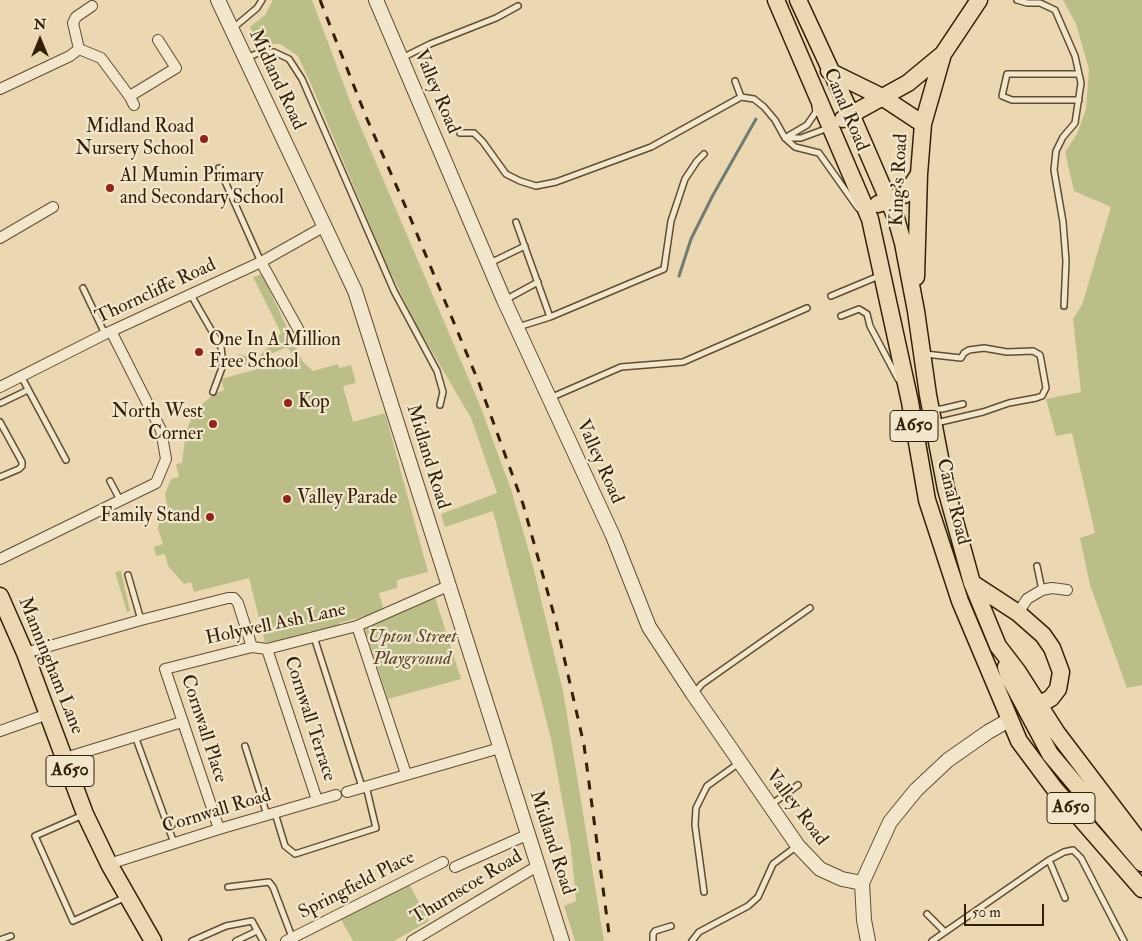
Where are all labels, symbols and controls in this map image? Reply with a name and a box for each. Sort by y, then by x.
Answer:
north arrow [15,15,65,65]
text: N [34,16,46,33]
street label: Midland Road [243,26,309,134]
street label: Valley Road [408,46,464,138]
street label: Canal Road [817,65,873,155]
place label: Midland Road Nursery School [75,117,194,161]
marker: Midland Road Nursery School [198,133,210,145]
street label: King's Road [886,133,914,227]
place label: Al Mumin Primary and Secondary School [120,166,284,210]
marker: Al Mumin Primary and Secondary School [104,182,116,194]
street label: Thorncliffe Road [92,254,220,330]
place label: One In A Million Free School [209,330,341,374]
marker: One In A Million Free School [193,346,205,358]
place label: Kop [298,392,330,414]
marker: Kop [282,397,294,409]
place label: North West Corner [112,402,203,446]
street label: Midland Road [400,402,454,512]
road number: A650 [890,411,938,442]
street label: Valley Road [570,417,628,507]
marker: North West Corner [207,418,219,430]
street label: Canal Road [930,457,974,547]
place label: Valley Parade [297,488,397,510]
marker: Valley Parade [281,493,293,505]
place label: Family Stand [100,506,200,528]
marker: Family Stand [204,511,216,523]
street label: Manningham Lane [12,594,88,738]
street label: Holywell Ash Lane [204,599,348,651]
park label: Upton Street Playground [367,627,457,671]
street label: Cornwall Terrace [278,654,340,784]
street label: Cornwall Place [175,672,231,786]
road number: A650 [46,756,94,786]
street label: Valley Road [760,765,832,851]
street label: Cornwall Road [160,785,274,839]
street label: Midland Road [523,788,579,898]
road number: A650 [1047,792,1095,824]
street label: Thurnscoe Road [407,846,527,930]
street label: Springfield Place [295,847,419,925]
scale bar [967,894,1047,926]
text: 50 m [972,903,1001,922]

